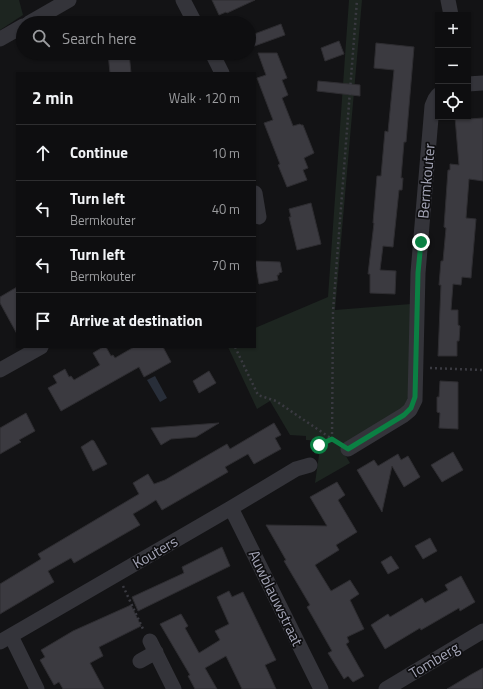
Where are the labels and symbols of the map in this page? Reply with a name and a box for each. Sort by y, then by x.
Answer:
street label: Bermkouter [411,142,441,220]
route end [412,233,430,251]
route start [310,436,328,454]
street label: Kouters [128,530,182,574]
street label: Auwblauwstraat [243,546,310,651]
street label: Tomberg [404,636,464,684]

